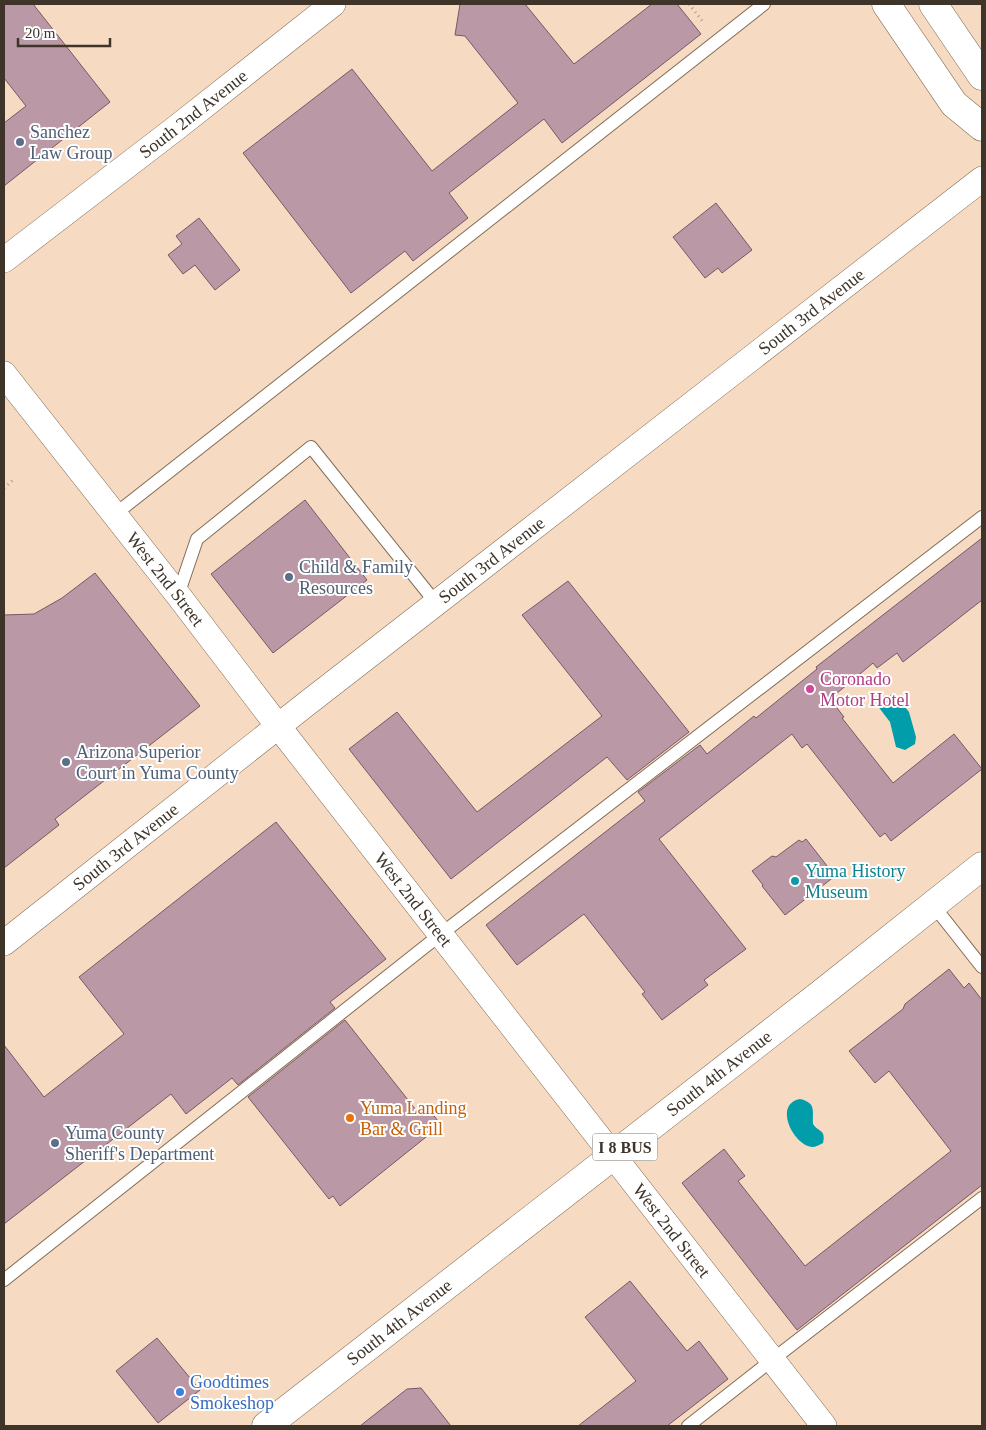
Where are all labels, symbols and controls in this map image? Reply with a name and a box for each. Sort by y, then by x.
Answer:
scale bar [18,15,110,47]
text: 20 m [25,25,56,41]
street label: South 2nd Avenue [135,66,251,163]
place label: Sanchez Law Group [30,122,112,163]
marker: Sanchez Law Group [14,136,26,148]
street label: South 3rd Avenue [754,264,868,359]
street label: South 3rd Avenue [435,513,549,607]
street label: West 2nd Street [122,528,208,630]
place label: Child & Family Resources [299,557,413,598]
marker: Child & Family Resources [283,571,295,583]
place label: Coronado Motor Hotel [820,669,910,710]
marker: Coronado Motor Hotel [804,683,816,695]
place label: Arizona Superior Court in Yuma County [76,742,239,783]
marker: Arizona Superior Court in Yuma County [60,756,72,768]
street label: South 3rd Avenue [69,799,182,895]
street label: West 2nd Street [370,848,456,950]
place label: Yuma History Museum [805,861,906,902]
marker: Yuma History Museum [789,875,801,887]
street label: South 4th Avenue [662,1026,775,1120]
place label: Yuma Landing Bar & Grill [360,1098,466,1139]
marker: Yuma Landing Bar & Grill [344,1112,356,1124]
place label: Yuma County Sheriff's Department [65,1123,214,1164]
road number: I 8 BUS [592,1134,658,1160]
marker: Yuma County Sheriff's Department [49,1137,61,1149]
street label: West 2nd Street [629,1180,714,1282]
street label: South 4th Avenue [343,1275,456,1369]
place label: Goodtimes Smokeshop [190,1372,274,1413]
marker: Goodtimes Smokeshop [174,1386,186,1398]

